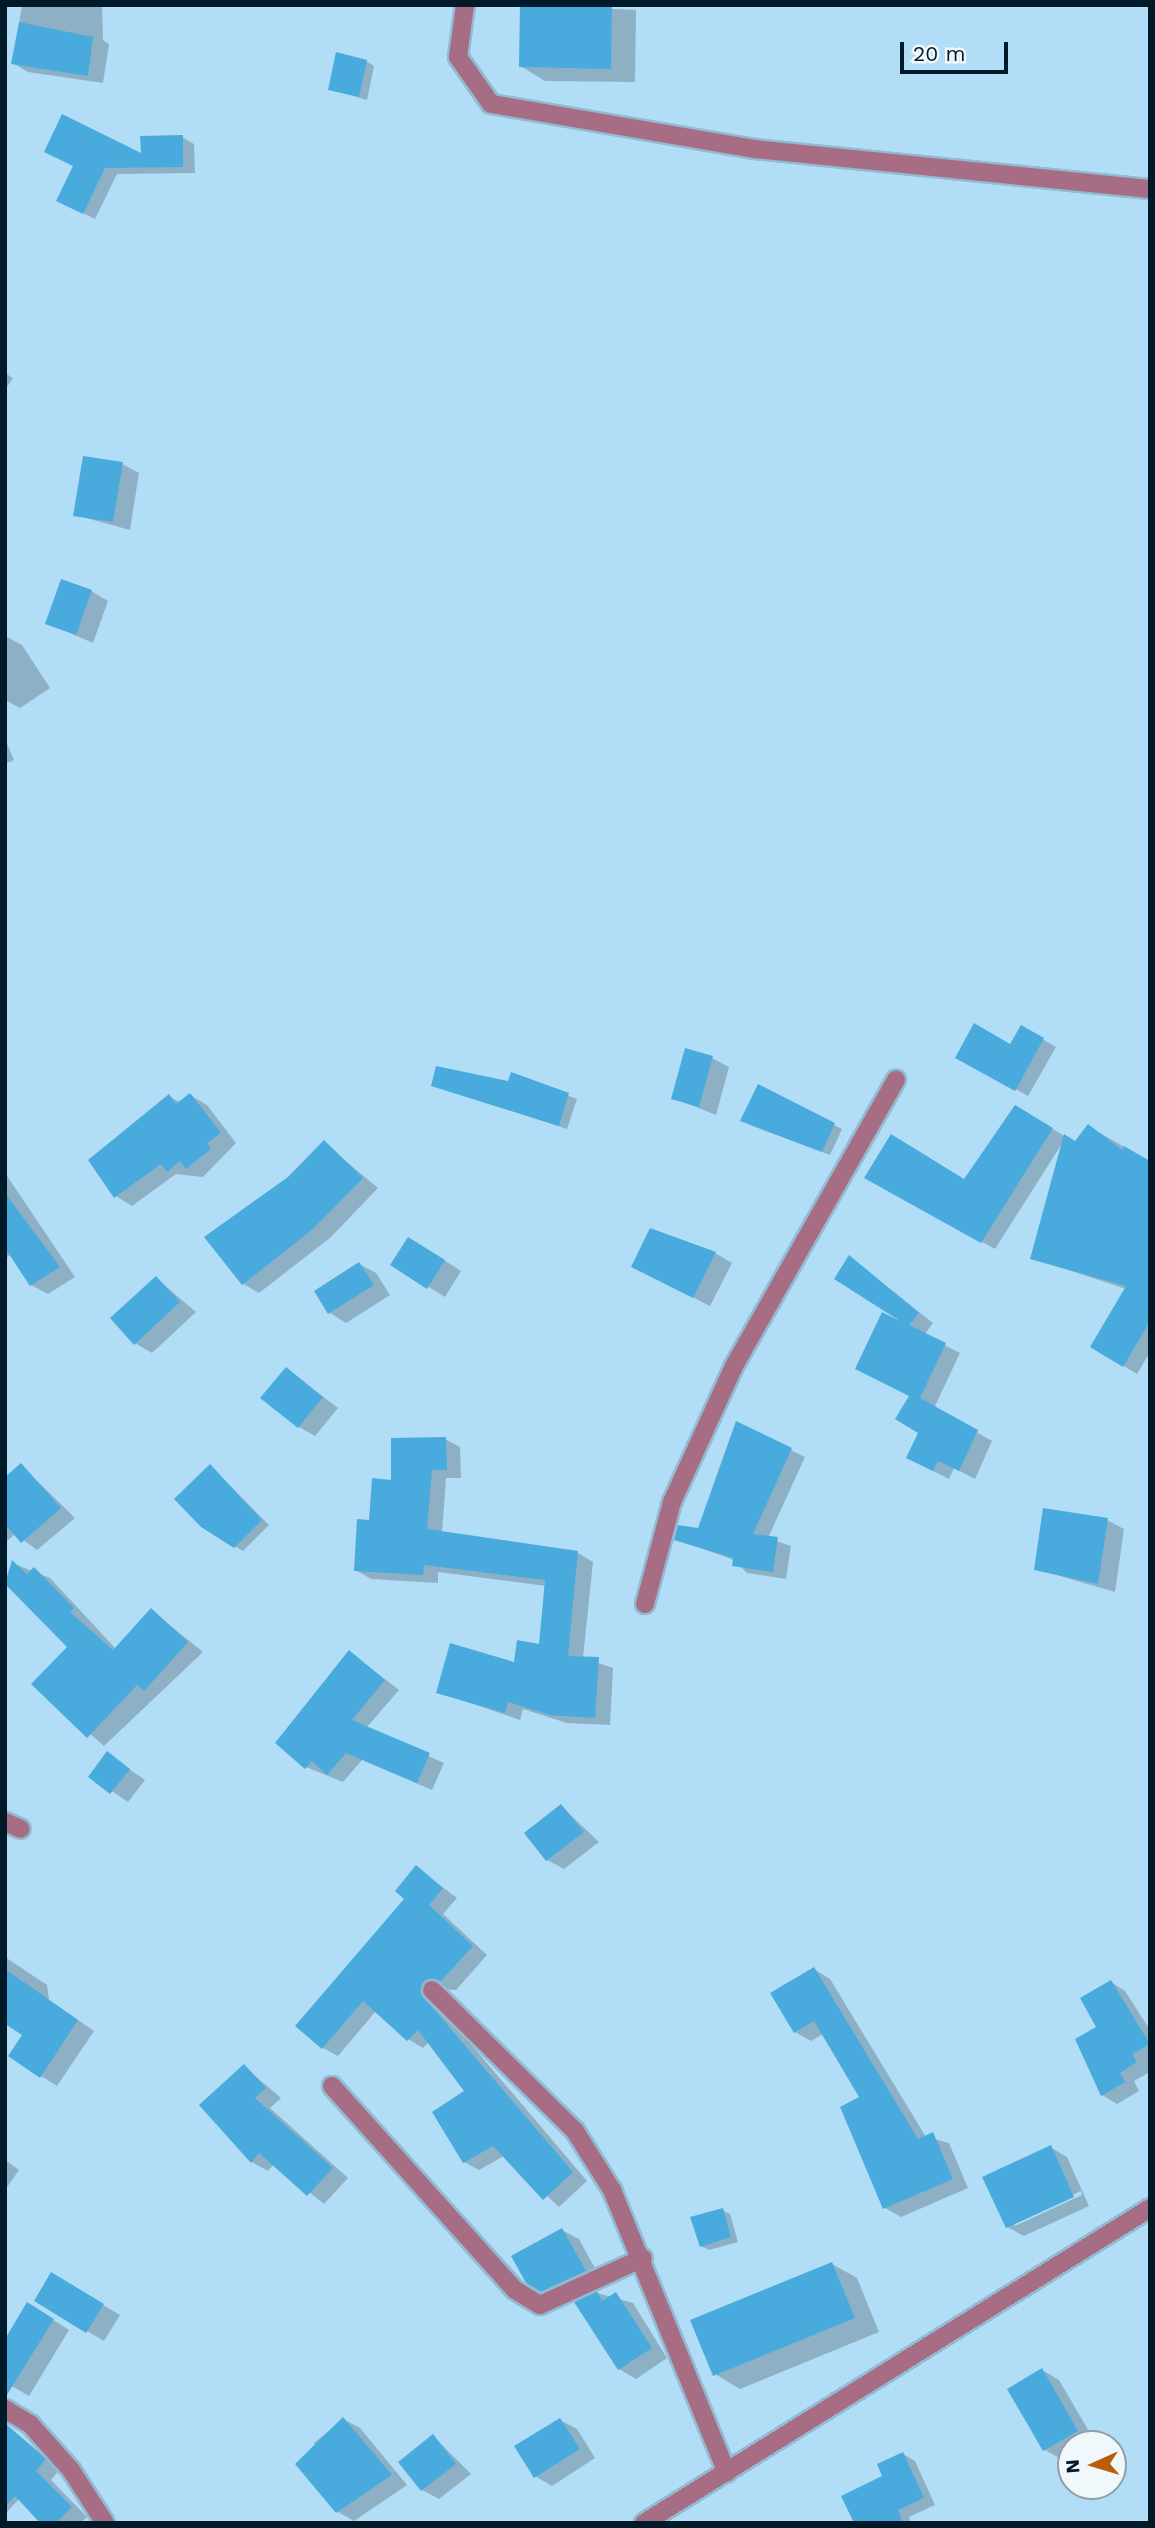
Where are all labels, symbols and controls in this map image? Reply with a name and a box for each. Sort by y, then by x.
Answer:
scale bar [903,28,1012,72]
text: 20 m [913,41,965,66]
north arrow [1057,2430,1127,2500]
text: N [1061,2459,1085,2474]

